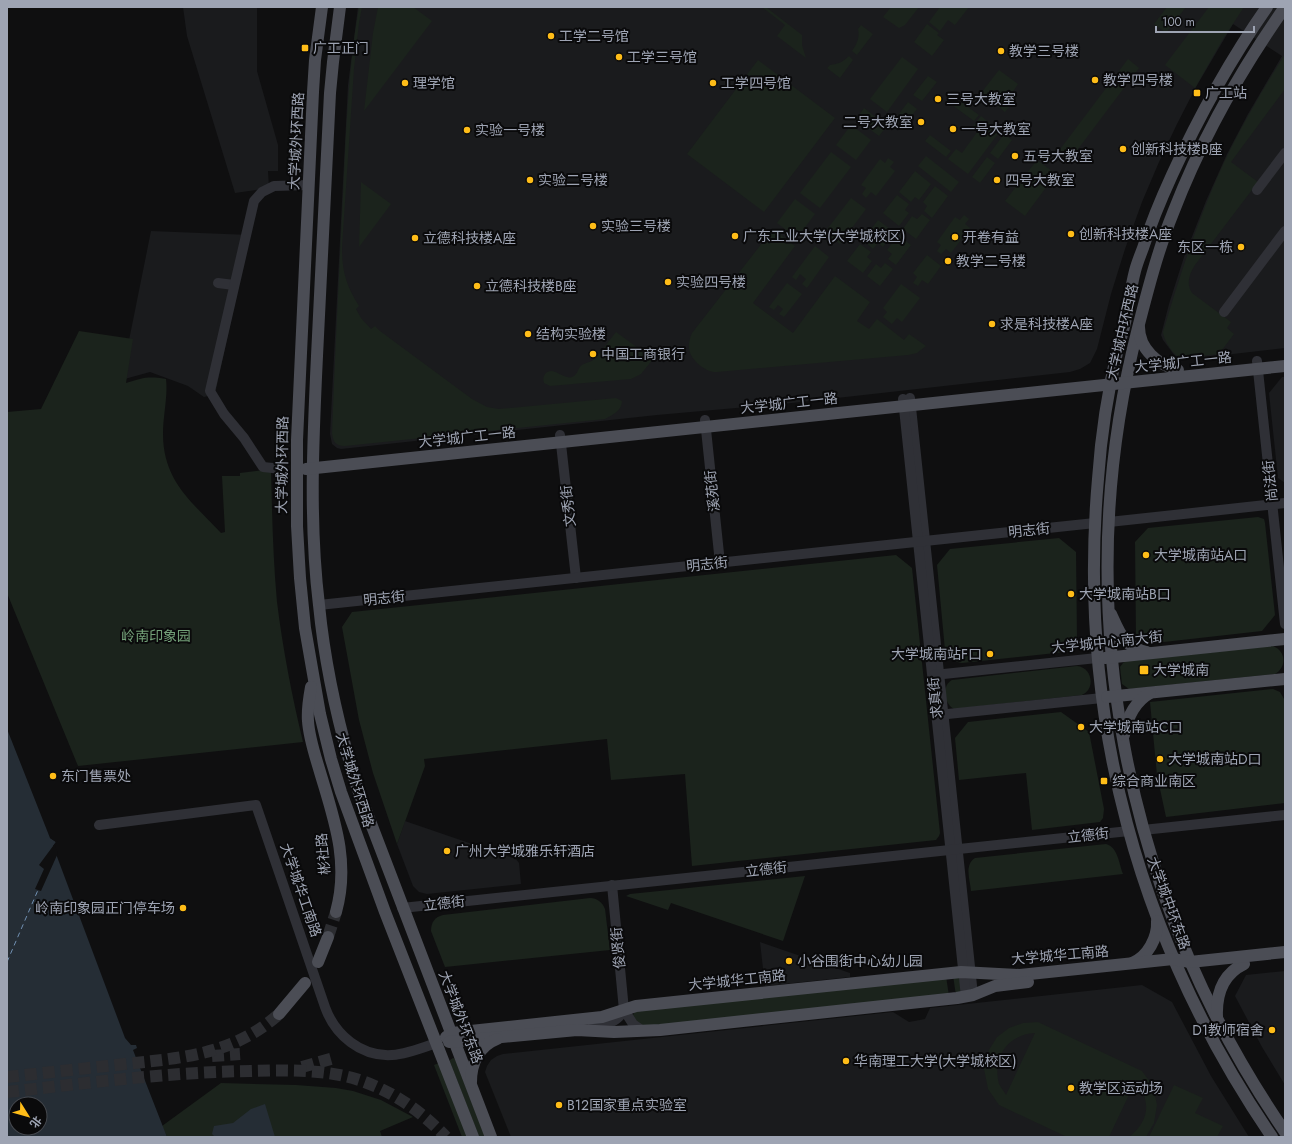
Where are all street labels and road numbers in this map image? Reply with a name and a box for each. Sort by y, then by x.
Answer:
street label: 大学城外环西路 [283,92,309,190]
street label: 大学城中环西路 [1101,282,1143,382]
street label: 大学城广工一路 [1133,347,1233,377]
street label: 大学城广工一路 [739,388,839,418]
street label: 大学城外环西路 [271,416,293,514]
street label: 大学城广工一路 [417,422,517,452]
street label: 尚法街 [1258,459,1282,503]
street label: 溪苑街 [700,469,724,513]
street label: 文秀街 [556,484,580,528]
street label: 明志街 [1007,518,1051,542]
street label: 明志街 [685,552,729,576]
street label: 明志街 [362,586,406,610]
street label: 大学城中心南大街 [1050,626,1164,658]
street label: 求真街 [923,676,947,720]
street label: 大学城外环西路 [331,730,379,830]
street label: 立德街 [1066,823,1110,847]
street label: 彬社路 [311,832,335,876]
street label: 大学城华工南路 [276,840,326,940]
street label: 大学城中环东路 [1143,854,1195,952]
street label: 立德街 [744,857,788,881]
street label: 立德街 [422,891,466,915]
street label: 俊贤街 [606,926,630,970]
street label: 大学城华工南路 [1010,941,1110,969]
street label: 大学城华工南路 [687,965,787,995]
street label: 大学城外环东路 [434,968,488,1066]

